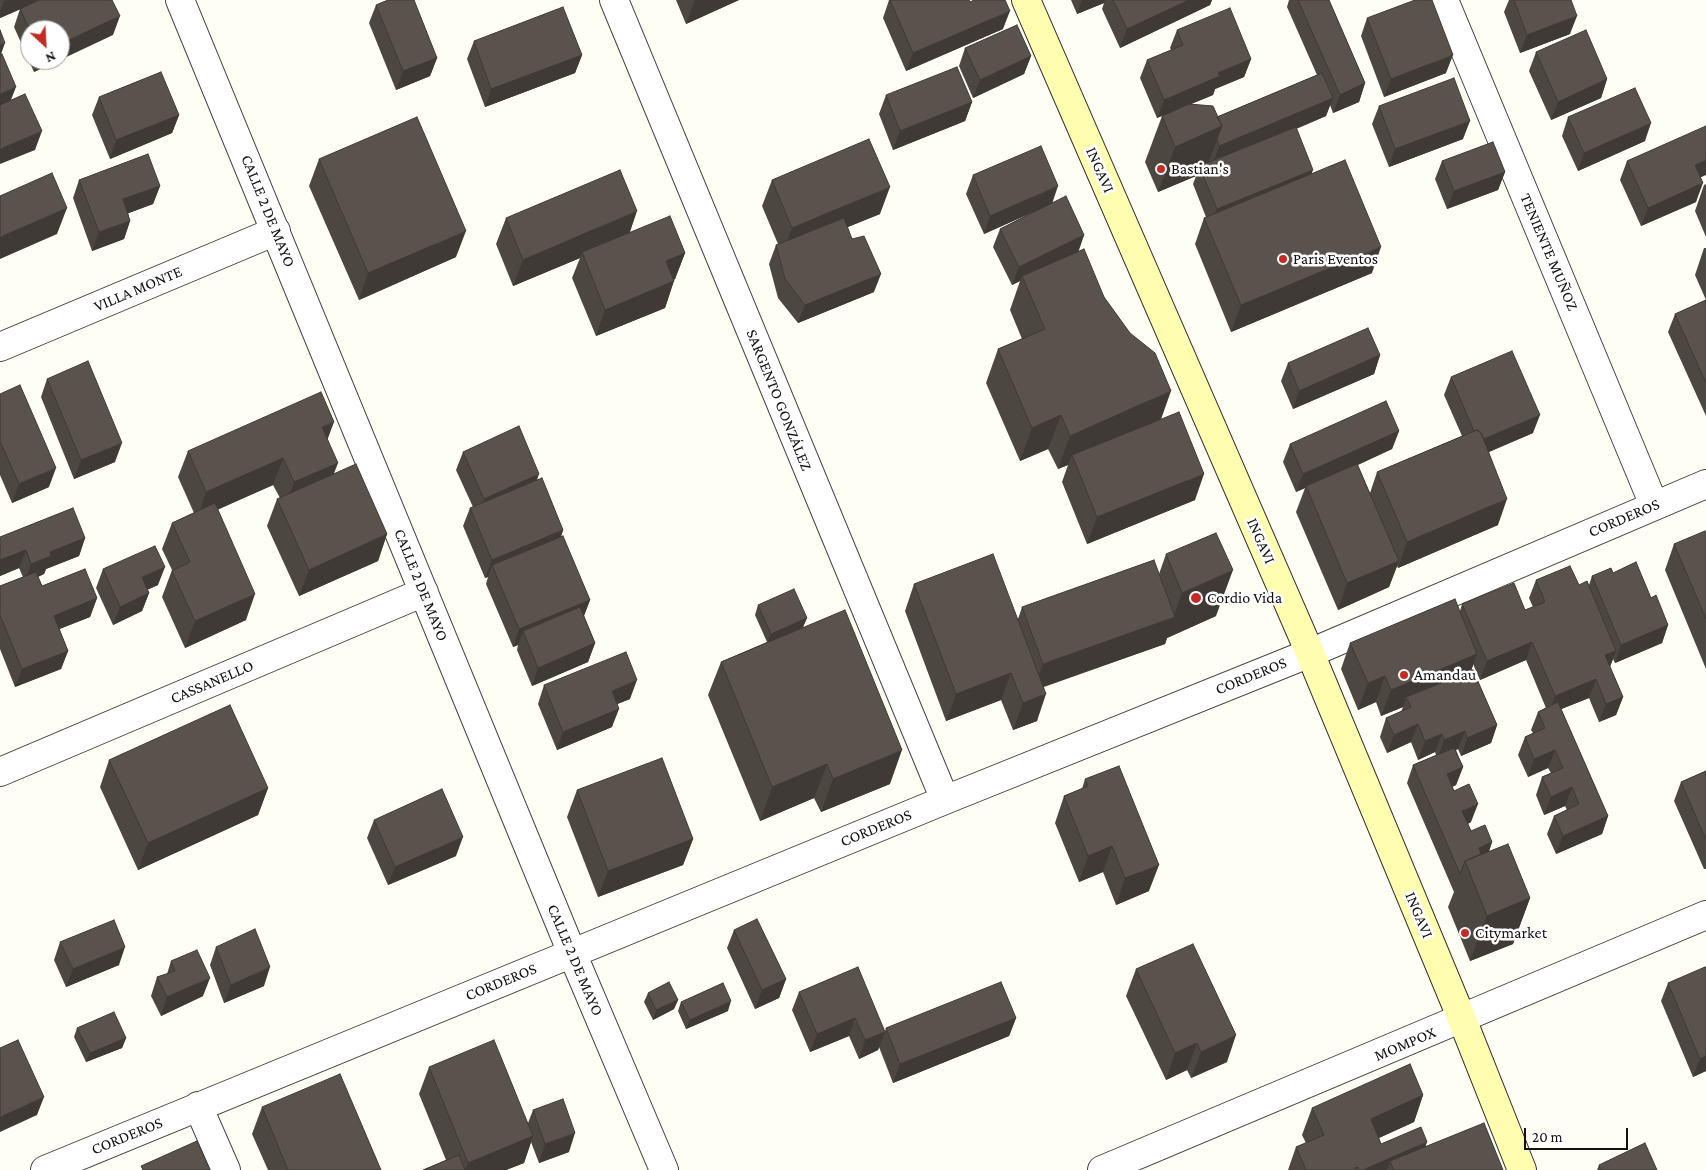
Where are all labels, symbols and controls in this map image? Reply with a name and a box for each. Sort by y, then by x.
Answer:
north arrow [20,20,70,70]
text: N [43,48,59,67]
street label: INGAVI [1081,144,1119,196]
street label: CALLE 2 DE MAYO [237,152,299,270]
place label: Bastian's [1171,159,1229,179]
marker: Bastian's [1155,163,1167,175]
street label: TENIENTE MUÑOZ [1516,191,1582,313]
place label: Paris Eventos [1293,249,1378,269]
marker: Paris Eventos [1277,253,1289,265]
street label: VILLA MONTE [91,262,185,316]
street label: SARGENTO GONZÁLEZ [742,327,816,473]
street label: CORDEROS [1586,494,1662,542]
street label: INGAVI [1242,515,1280,567]
street label: CALLE 2 DE MAYO [390,526,452,644]
place label: Cordio Vida [1207,588,1282,608]
marker: Cordio Vida [1189,591,1203,605]
street label: CORDEROS [1213,653,1289,699]
street label: CASSANELLO [168,656,256,708]
place label: Amandau [1414,665,1476,685]
marker: Amandau [1398,669,1410,681]
street label: CORDEROS [838,805,914,851]
street label: INGAVI [1401,889,1437,941]
street label: CALLE 2 DE MAYO [543,901,607,1019]
place label: Citymarket [1475,923,1547,943]
marker: Citymarket [1459,927,1471,939]
street label: CORDEROS [463,959,539,1005]
street label: MOMPOX [1371,1022,1439,1066]
street label: CORDEROS [89,1113,165,1159]
scale bar [1526,1118,1630,1150]
text: 20 m [1532,1129,1563,1145]

